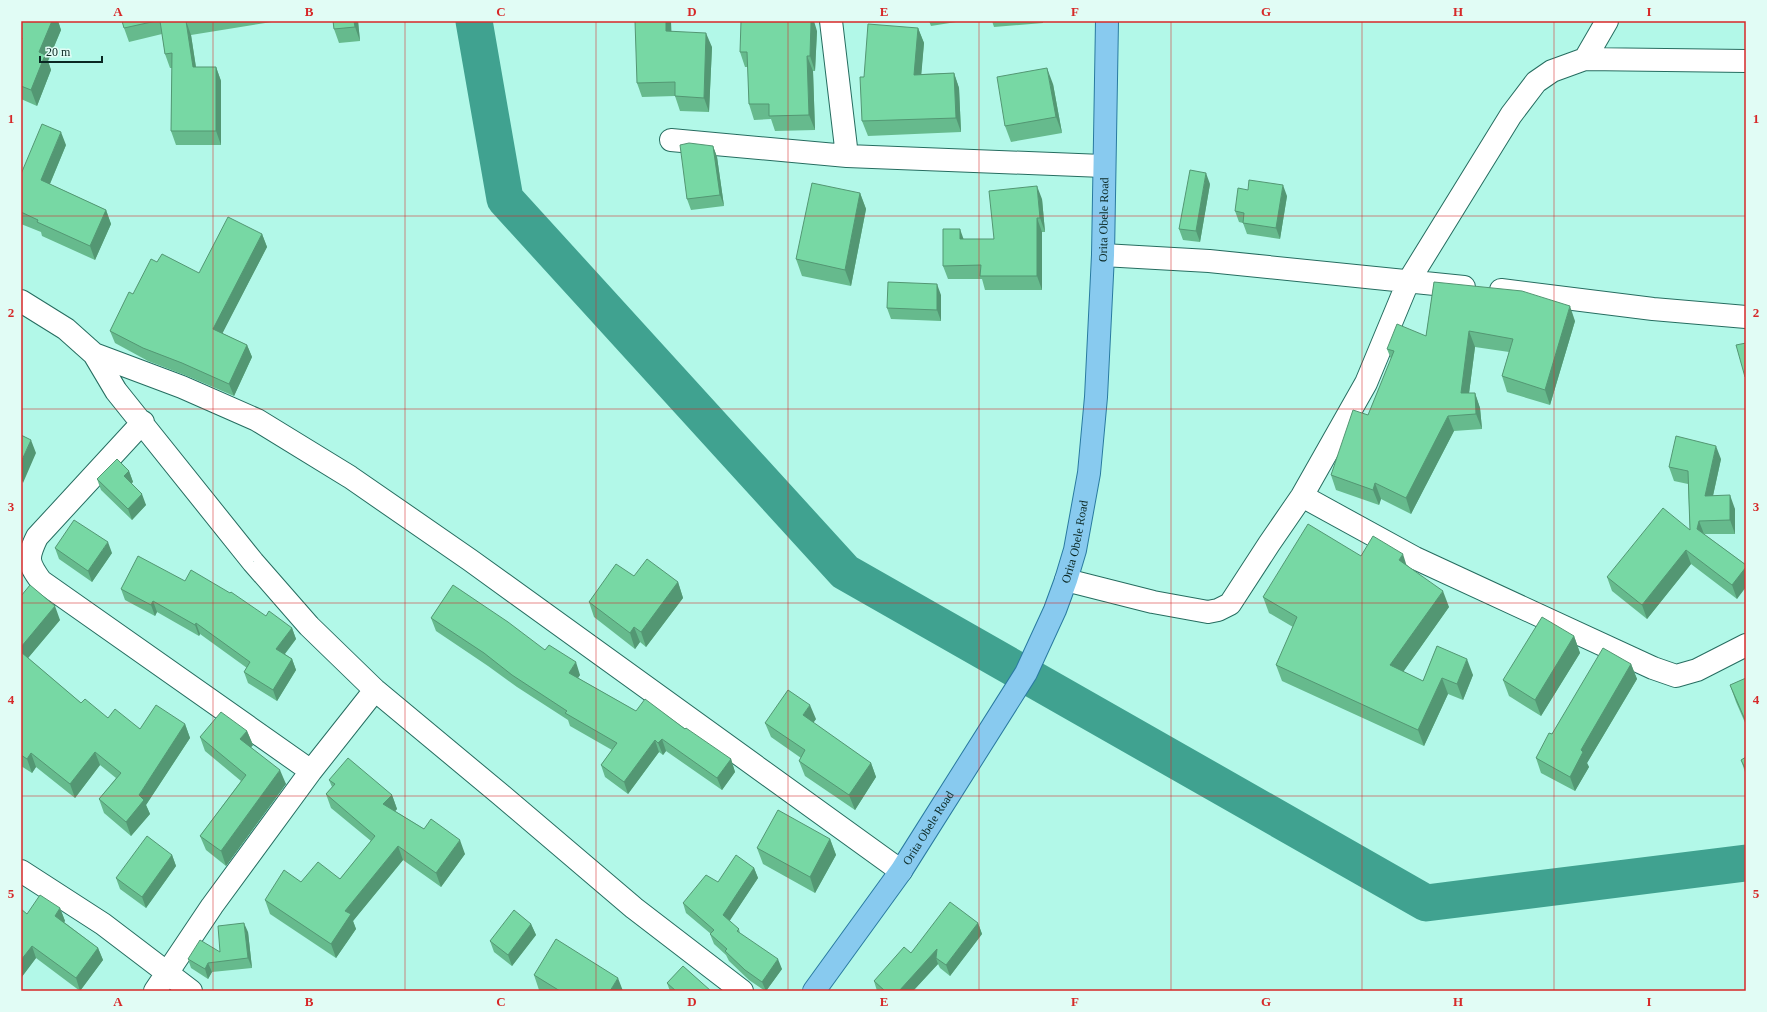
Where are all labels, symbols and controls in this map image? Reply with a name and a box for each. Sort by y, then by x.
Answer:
text: A [113,4,123,19]
text: B [305,4,314,19]
text: C [496,4,506,19]
text: D [687,4,697,19]
text: E [880,4,888,19]
text: F [1071,4,1079,19]
text: G [1261,4,1271,19]
text: H [1453,4,1463,19]
text: I [1646,4,1652,19]
scale bar [40,38,102,64]
text: 20 m [46,45,71,59]
text: 1 [8,111,14,126]
text: 1 [1753,111,1759,126]
street label: Orita Obele Road [1096,177,1111,262]
text: 2 [8,305,14,320]
text: 2 [1753,305,1759,320]
text: 3 [8,499,15,514]
street label: Orita Obele Road [1058,499,1091,585]
text: 3 [1753,499,1760,514]
text: 4 [8,692,15,707]
text: 4 [1753,692,1760,707]
street label: Orita Obele Road [900,789,957,868]
text: 5 [8,886,15,901]
text: 5 [1753,886,1760,901]
text: A [113,994,123,1009]
text: B [305,994,314,1009]
text: C [496,994,506,1009]
text: D [687,994,697,1009]
text: E [880,994,888,1009]
text: F [1071,994,1079,1009]
text: G [1261,994,1271,1009]
text: H [1453,994,1463,1009]
text: I [1646,994,1652,1009]

